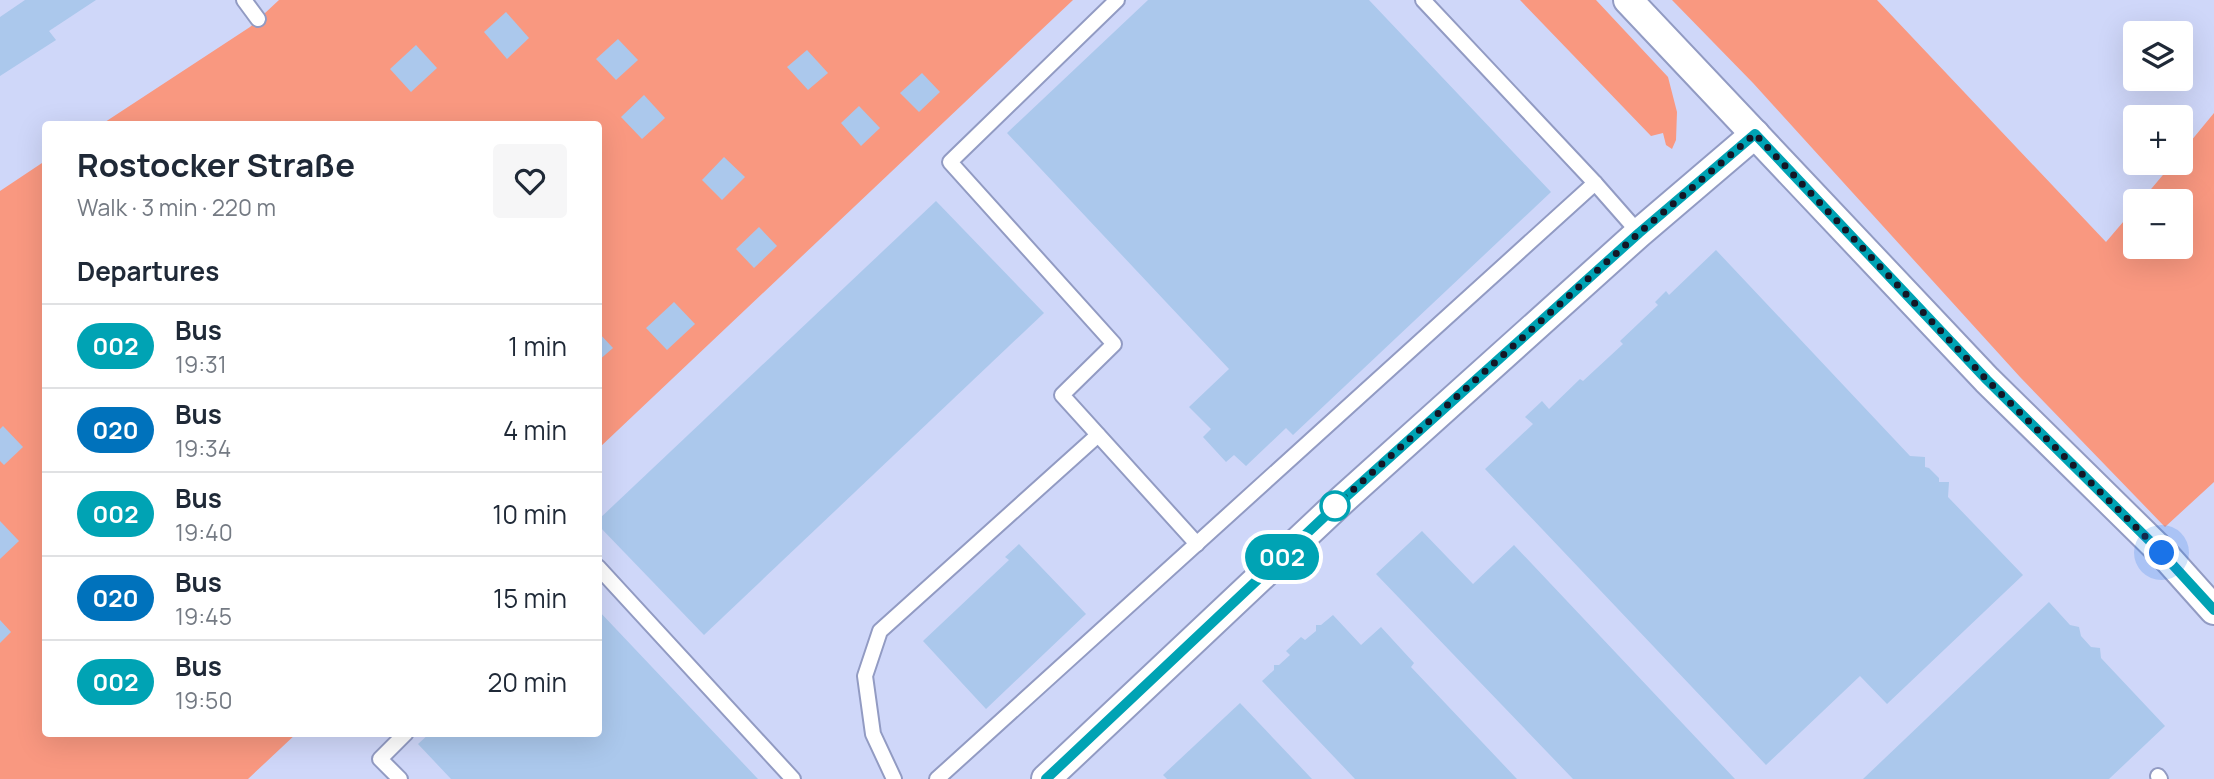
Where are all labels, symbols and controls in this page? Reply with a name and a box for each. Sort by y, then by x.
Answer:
map controls [2123,21,2193,259]
button: layers [2123,21,2193,91]
button: + [2123,105,2193,175]
text: Rostocker Straße [77,142,355,187]
button: heart [493,144,567,218]
button: − [2123,189,2193,259]
text: Walk · 3 min · 220 m [77,191,276,223]
text: Departures [77,253,219,289]
text: Bus [175,312,222,348]
text: 1 min [508,328,567,364]
text: 002 [93,329,138,362]
text: 19:31 [175,348,227,380]
text: Bus [175,396,222,432]
text: 4 min [503,412,567,448]
text: 020 [93,413,138,446]
text: 19:34 [175,432,231,464]
text: Bus [175,480,222,516]
unlabelled marker [1320,491,1350,521]
text: 10 min [492,496,567,532]
text: 002 [93,497,138,530]
text: 19:40 [175,516,233,548]
line badge: 002 [1242,534,1322,580]
your location [2144,535,2179,570]
text: 002 [1259,540,1305,573]
text: Bus [175,564,222,600]
text: 15 min [493,580,567,616]
text: 020 [93,581,138,614]
text: 19:45 [175,600,232,632]
text: Bus [175,648,222,684]
text: 20 min [488,664,567,700]
text: 002 [93,665,138,698]
text: 19:50 [175,684,232,716]

